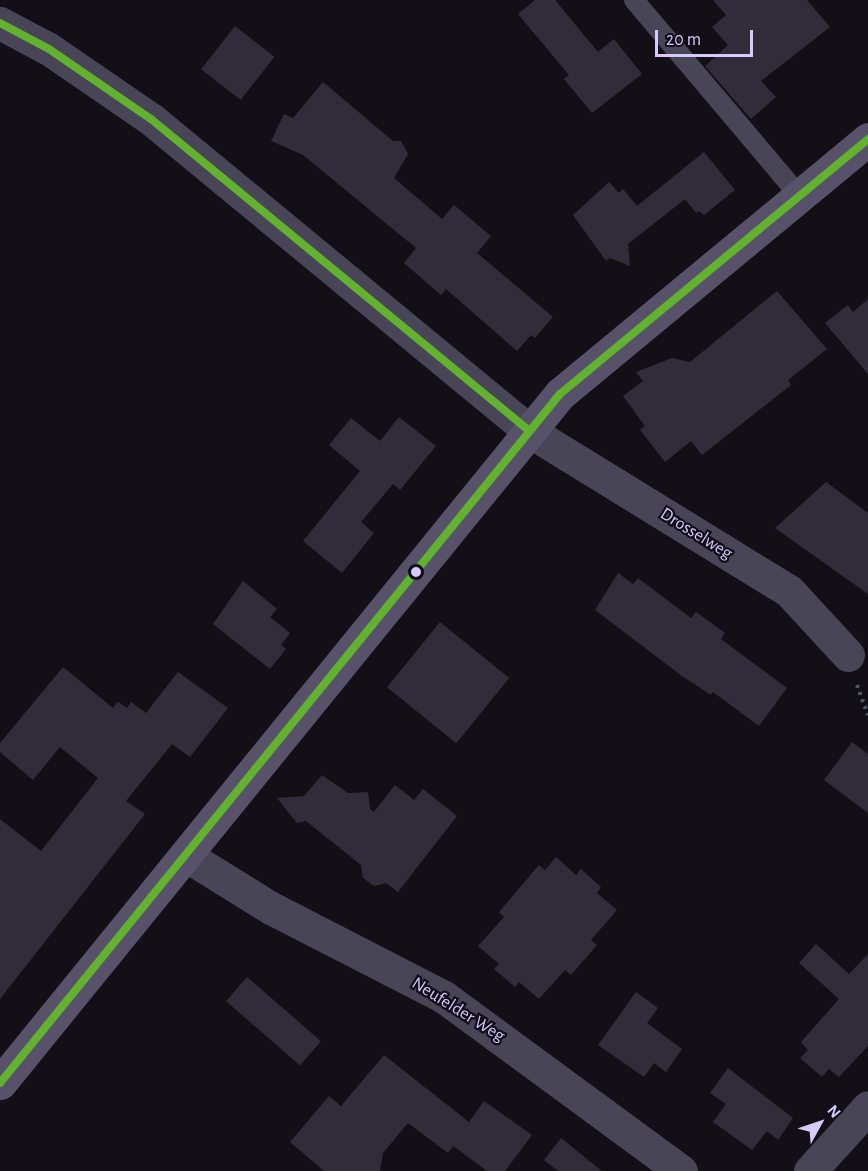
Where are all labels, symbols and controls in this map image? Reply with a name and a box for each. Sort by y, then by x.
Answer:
scale bar [658,18,756,56]
text: 20 m [666,31,701,49]
street label: Drosselweg [656,503,736,565]
unlabelled marker [410,566,422,578]
street label: Neufelder Weg [407,973,509,1047]
north arrow [790,1093,850,1153]
text: N [824,1102,843,1121]

